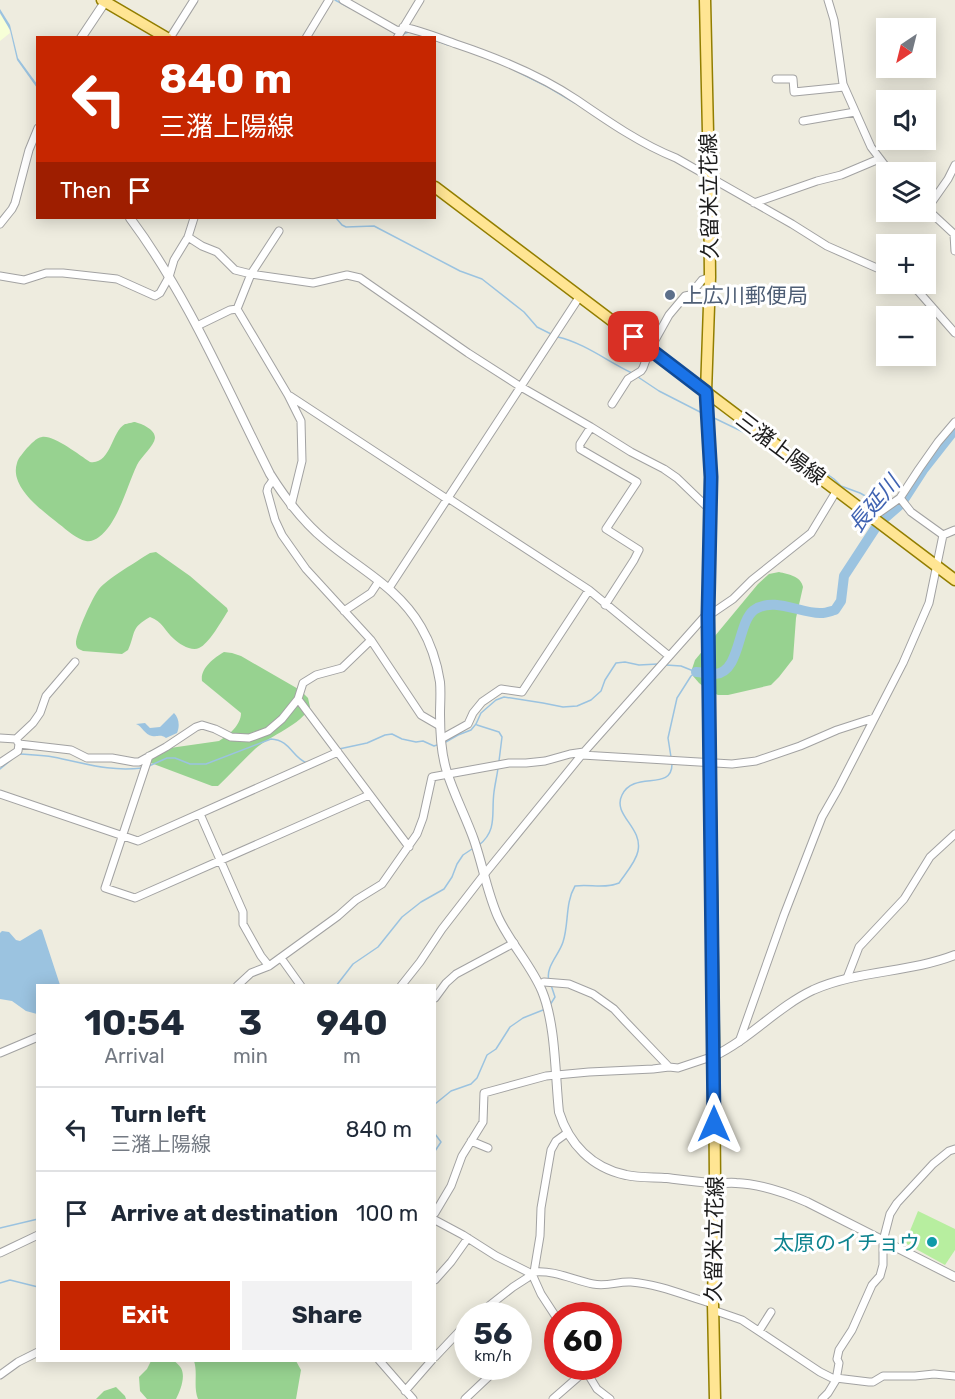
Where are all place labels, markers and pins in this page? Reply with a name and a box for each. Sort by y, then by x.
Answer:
place label: 上広川郵便局 [682,283,808,308]
marker: 上広川郵便局 [663,288,677,302]
pin [608,311,659,362]
place label: 太原のイチョウ [773,1230,920,1255]
marker: 太原のイチョウ [925,1235,939,1249]

